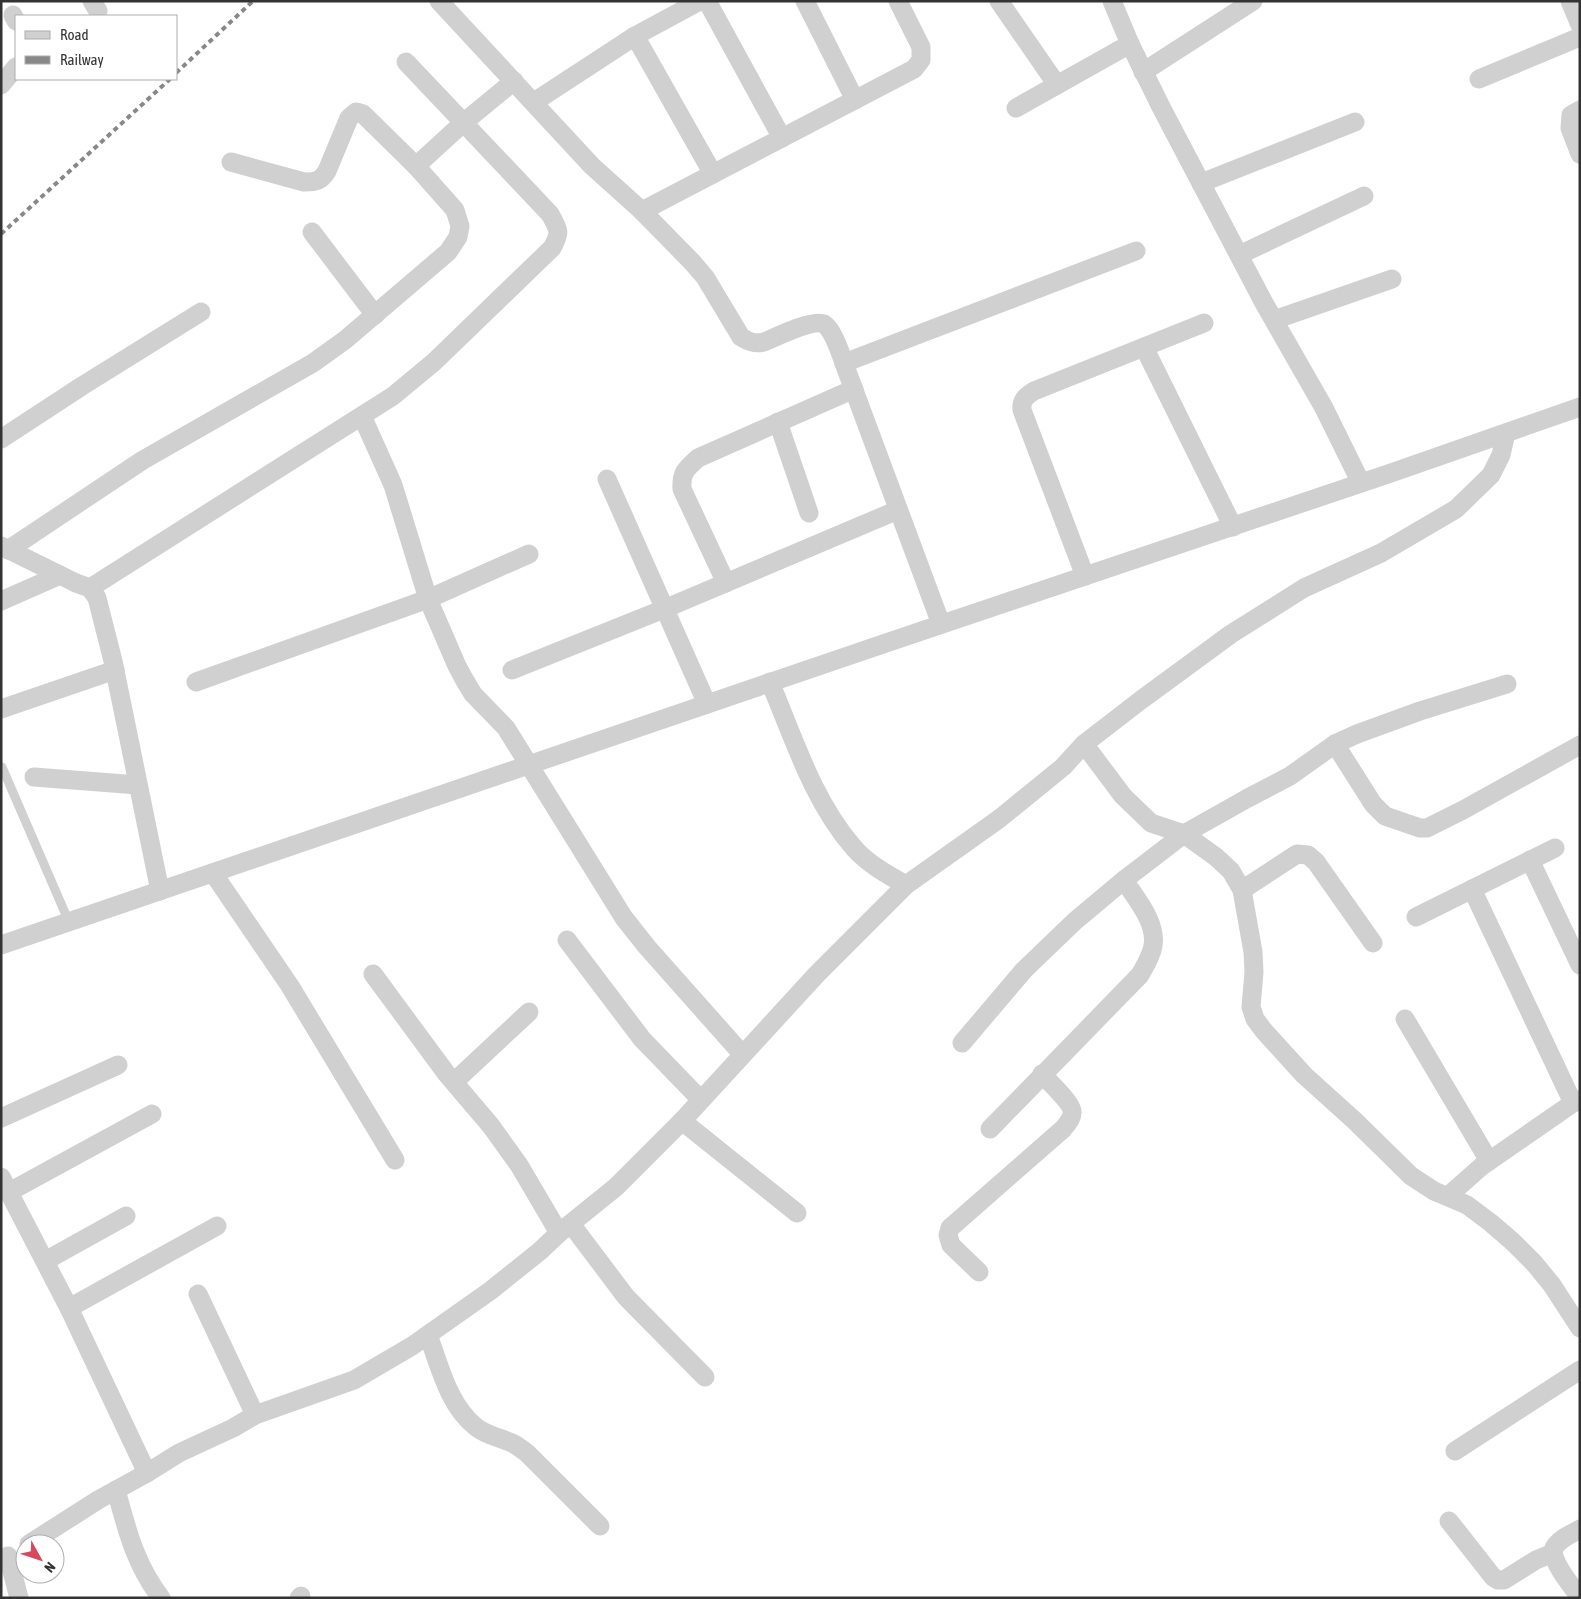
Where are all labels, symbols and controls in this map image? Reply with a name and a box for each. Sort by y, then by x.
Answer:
legend [15,15,178,80]
text: Road [60,26,89,43]
text: Railway [60,51,104,68]
north arrow [15,1534,65,1584]
text: N [41,1559,59,1576]

